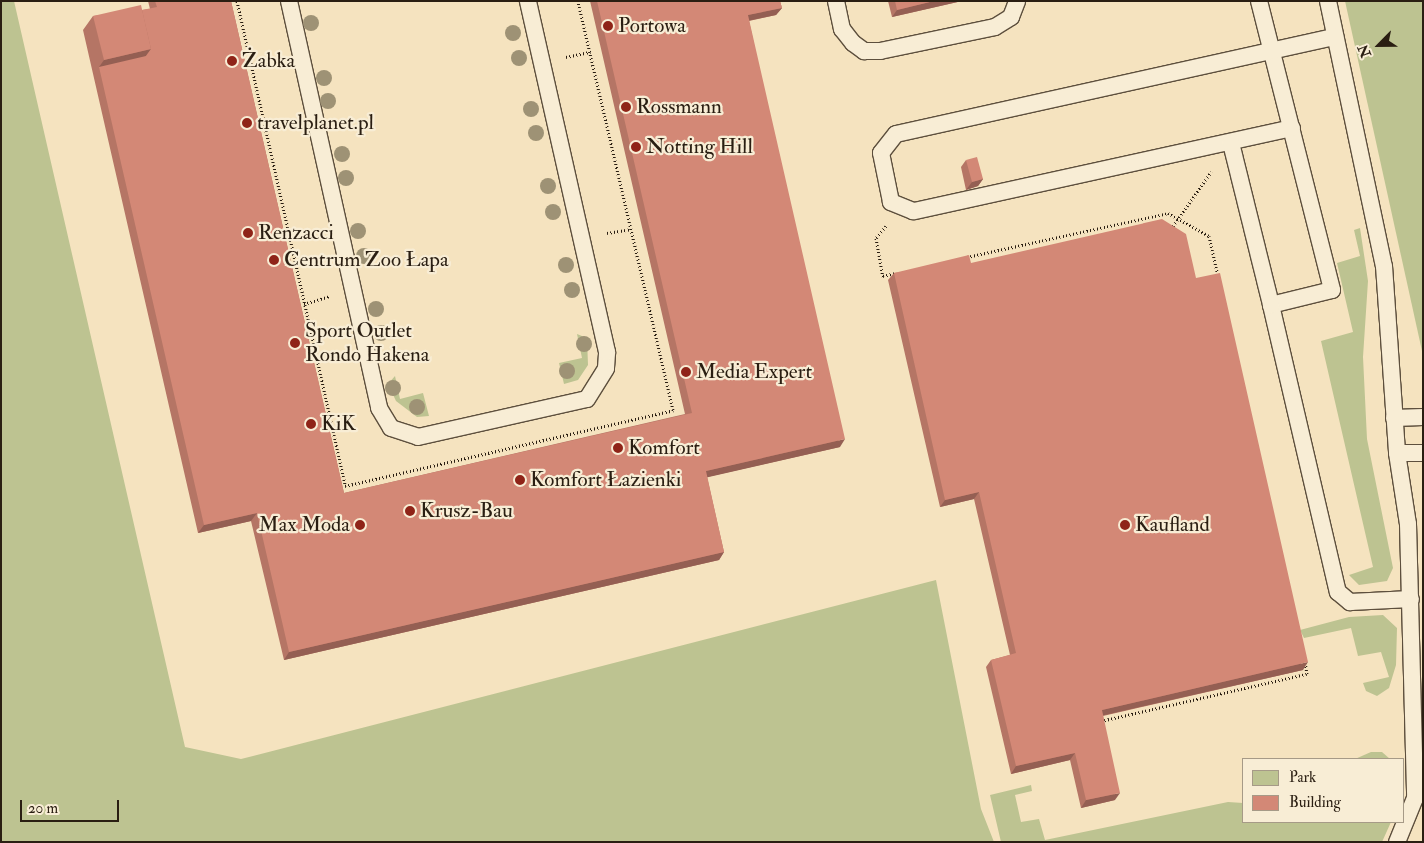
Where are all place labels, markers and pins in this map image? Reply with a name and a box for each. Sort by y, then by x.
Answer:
place label: Portowa [618,13,686,39]
marker: Portowa [602,20,614,32]
place label: Żabka [242,48,295,74]
marker: Żabka [226,55,238,67]
place label: Rossmann [636,94,722,120]
marker: Rossmann [620,101,632,113]
place label: travelplanet.pl [257,110,374,136]
marker: travelplanet.pl [241,117,253,129]
place label: Notting Hill [646,134,753,160]
marker: Notting Hill [630,141,642,153]
place label: Renzacci [258,220,334,246]
marker: Renzacci [242,227,254,239]
place label: Centrum Zoo Łapa [284,247,449,273]
marker: Centrum Zoo Łapa [268,254,280,266]
place label: Sport Outlet Rondo Hakena [305,318,429,368]
marker: Sport Outlet Rondo Hakena [289,337,301,349]
place label: Media Expert [696,359,812,385]
marker: Media Expert [680,366,692,378]
place label: KiK [321,411,356,437]
marker: KiK [305,418,317,430]
place label: Komfort [628,435,700,461]
marker: Komfort [612,442,624,454]
place label: Komfort Łazienki [530,467,681,493]
marker: Komfort Łazienki [514,474,526,486]
place label: Krusz-Bau [420,498,513,524]
marker: Krusz-Bau [404,505,416,517]
place label: Max Moda [258,512,350,538]
place label: Kaufland [1135,512,1210,538]
marker: Max Moda [354,519,366,531]
marker: Kaufland [1119,519,1131,531]

